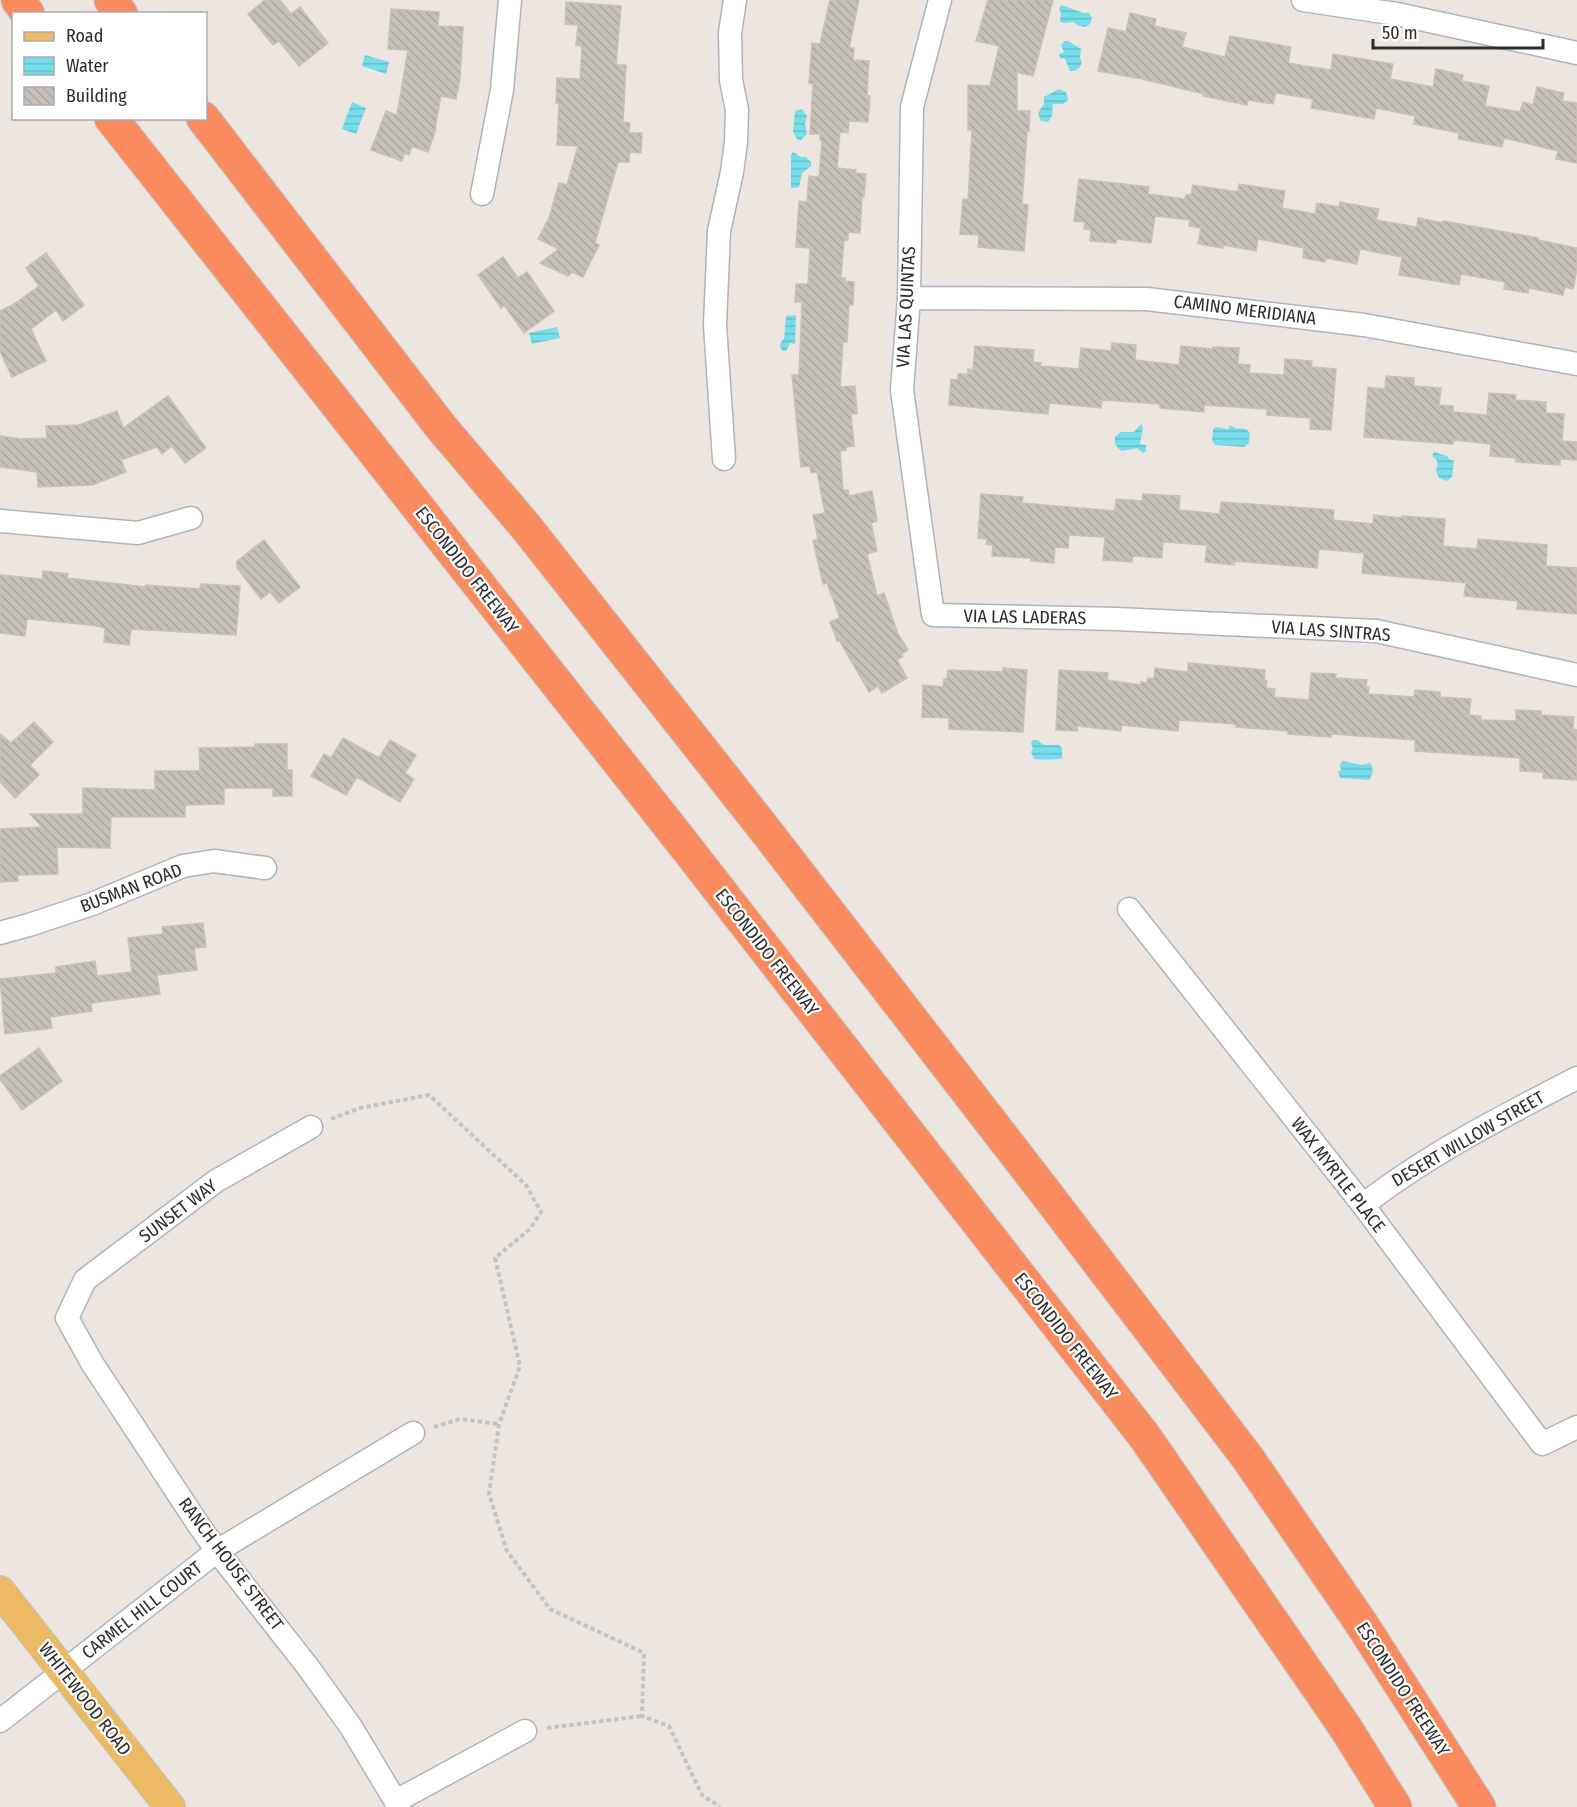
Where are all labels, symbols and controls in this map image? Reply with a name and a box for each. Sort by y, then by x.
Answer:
legend [12,12,207,120]
scale bar [1373,12,1542,50]
text: 50 m [1382,22,1418,44]
text: Road [66,25,103,47]
text: Water [66,55,109,77]
text: Building [66,85,127,107]
street label: VIA LAS QUINTAS [892,246,920,368]
street label: CAMINO MERIDIANA [1172,290,1318,330]
street label: ESCONDIDO FREEWAY [411,502,523,638]
street label: VIA LAS LADERAS [963,605,1087,629]
street label: VIA LAS SINTRAS [1271,616,1391,646]
street label: BUSMAN ROAD [77,859,185,917]
street label: ESCONDIDO FREEWAY [711,884,823,1020]
street label: DESERT WILLOW STREET [1388,1086,1549,1192]
street label: WAX MYRTLE PLACE [1286,1113,1390,1237]
street label: SUNSET WAY [135,1175,221,1247]
street label: ESCONDIDO FREEWAY [1010,1268,1122,1404]
street label: RANCH HOUSE STREET [174,1493,289,1635]
street label: CARMEL HILL COURT [78,1556,207,1664]
street label: ESCONDIDO FREEWAY [1352,1618,1454,1760]
street label: WHITEWOOD ROAD [34,1638,136,1760]

